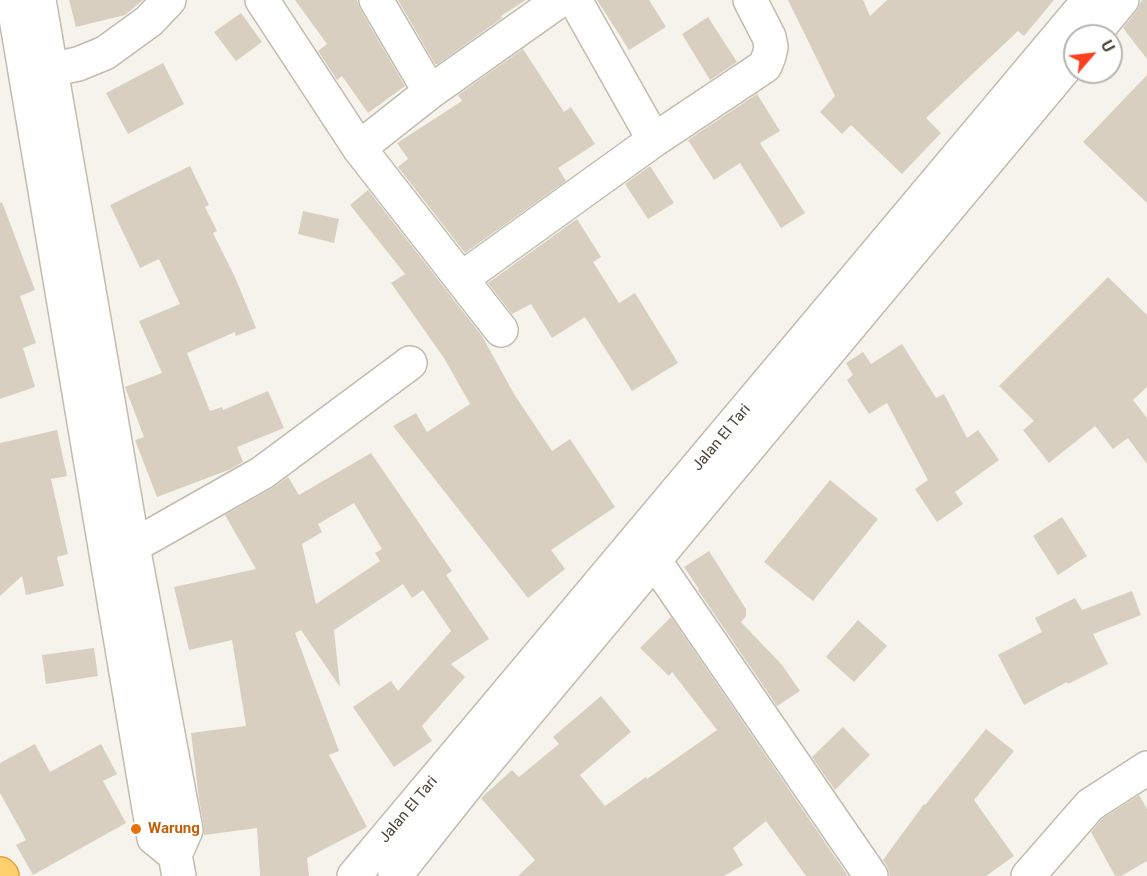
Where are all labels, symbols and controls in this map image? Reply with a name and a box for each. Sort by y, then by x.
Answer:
north arrow [1063,24,1123,84]
text: U [1097,37,1118,55]
street label: Jalan El Tari [689,401,755,475]
street label: Jalan El Tari [376,773,442,847]
place label: Warung [148,820,200,838]
marker: Warung [129,822,143,836]

